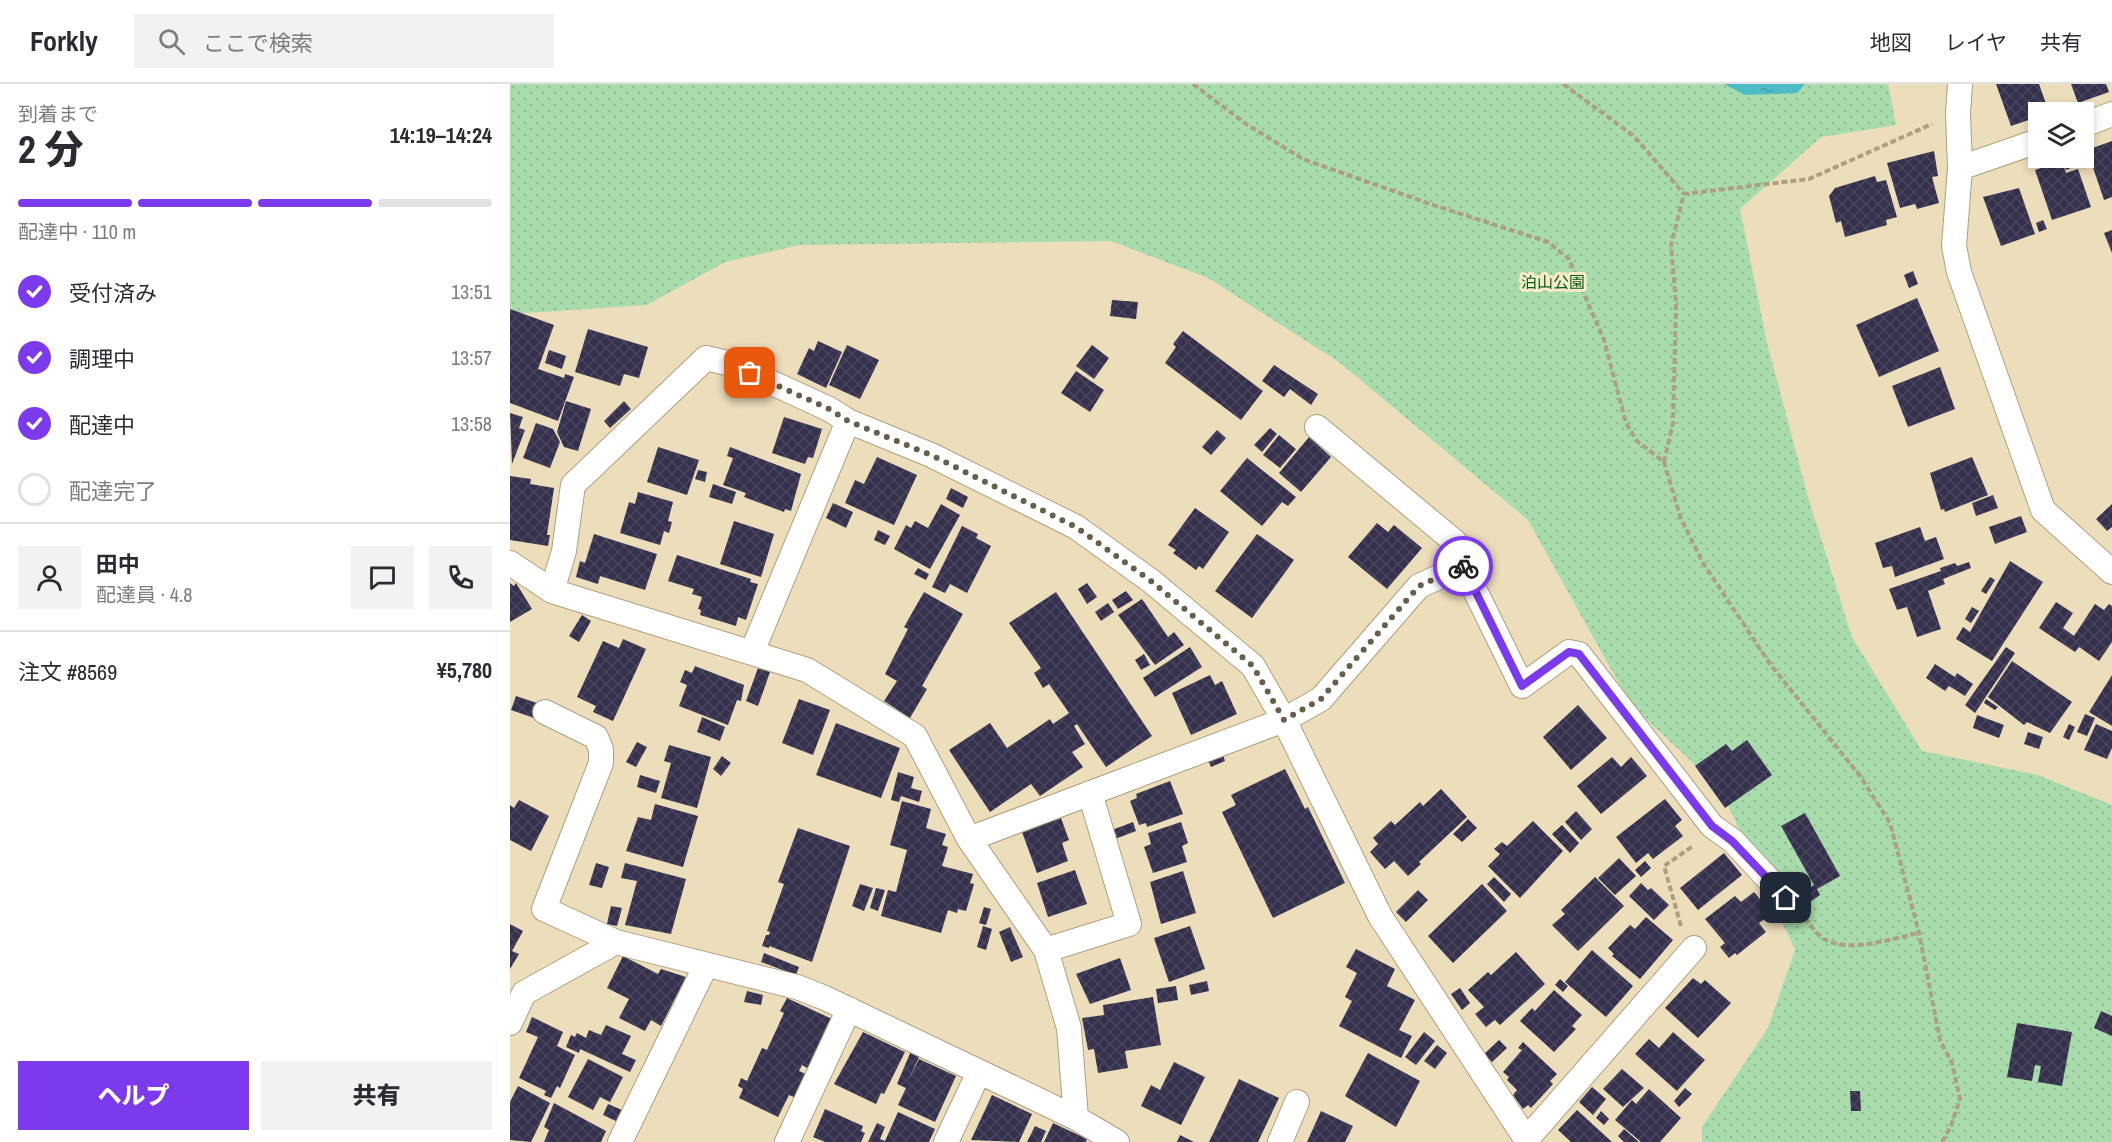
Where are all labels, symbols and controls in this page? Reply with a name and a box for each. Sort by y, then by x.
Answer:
search box [134,14,554,68]
text: Forkly [30,22,98,60]
icon: search [155,25,188,58]
text: ここで検索 [203,28,313,58]
text: 地図 [1870,28,1912,57]
text: レイヤ [1945,28,2007,57]
text: 共有 [2040,28,2082,57]
text: 到着まで [18,100,98,127]
map controls [2028,102,2094,168]
button: layers [2028,102,2094,168]
text: 14:19–14:24 [390,120,492,150]
text: 2 分 [18,123,84,175]
text: 配達中 · 110 m [18,218,136,245]
park label: 泊山公園 [1521,271,1585,293]
icon: check [18,275,51,308]
text: 受付済み [69,278,157,308]
text: 13:51 [451,278,492,305]
icon: check [18,341,51,374]
text: 調理中 [69,344,135,374]
text: 13:57 [451,344,492,371]
pin [724,347,775,398]
icon: bag [733,356,766,389]
icon: check [18,407,51,440]
text: 配達中 [69,410,135,440]
text: 13:58 [451,410,492,437]
text: 配達完了 [69,476,157,506]
courier [1433,536,1493,596]
button: person [18,546,81,609]
button: chat [351,546,414,609]
button: phone [429,546,492,609]
text: 田中 [96,549,140,579]
icon: bike [1447,550,1480,583]
text: 配達員 · 4.8 [96,581,192,608]
text: ¥5,780 [437,655,492,685]
text: 注文 #8569 [18,657,117,687]
pin [1760,872,1811,923]
icon: home [1769,881,1802,914]
button: ヘルプ [18,1061,249,1130]
button: 共有 [261,1061,492,1130]

